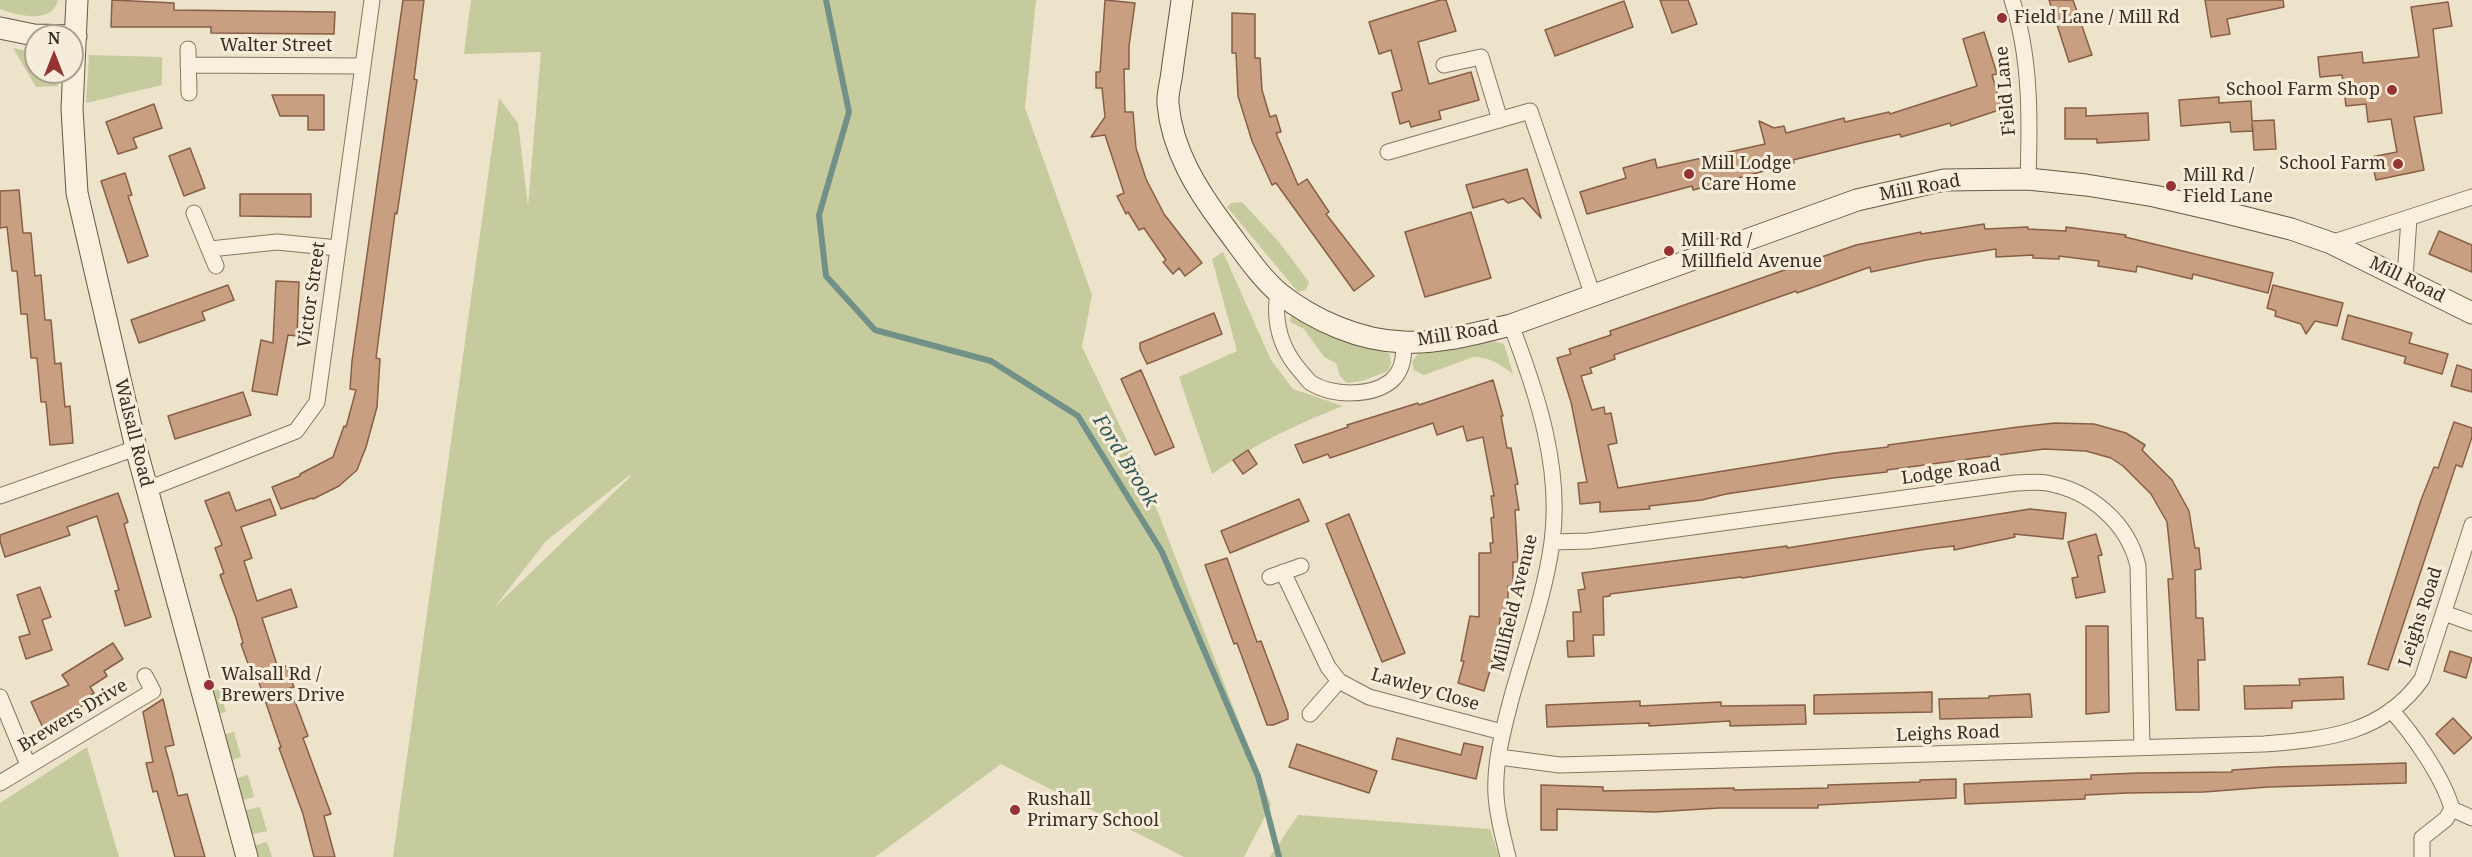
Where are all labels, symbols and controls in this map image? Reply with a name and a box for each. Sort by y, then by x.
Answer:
place label: Field Lane / Mill Rd [2014,7,2180,29]
marker: Field Lane / Mill Rd [1995,11,2009,25]
north arrow [24,24,84,84]
text: N [48,27,60,49]
street label: Walter Street [220,35,332,57]
street label: Field Lane [1991,45,2021,137]
place label: School Farm Shop [2226,79,2380,101]
marker: School Farm Shop [2385,83,2399,97]
place label: Mill Lodge Care Home [1701,153,1796,195]
place label: School Farm [2279,153,2386,175]
marker: School Farm [2391,157,2405,171]
place label: Mill Rd / Field Lane [2183,165,2273,207]
marker: Mill Lodge Care Home [1682,167,1696,181]
street label: Mill Road [1878,170,1962,206]
marker: Mill Rd / Field Lane [2164,179,2178,193]
place label: Mill Rd / Millfield Avenue [1681,230,1822,272]
street label: Victor Street [294,241,330,349]
marker: Mill Rd / Millfield Avenue [1662,244,1676,258]
street label: Mill Road [2365,252,2449,308]
street label: Mill Road [1416,317,1500,351]
street label: Walsall Road [109,377,157,489]
water label: Ford Brook [1087,410,1163,512]
street label: Lodge Road [1900,454,2002,490]
street label: Millfield Avenue [1487,532,1543,674]
street label: Leighs Road [2395,564,2447,670]
place label: Walsall Rd / Brewers Drive [221,664,345,706]
street label: Lawley Close [1368,664,1482,716]
street label: Brewers Drive [14,675,132,757]
marker: Walsall Rd / Brewers Drive [202,678,216,692]
street label: Leighs Road [1896,721,2000,747]
place label: Rushall Primary School [1027,789,1159,832]
marker: Rushall Primary School [1008,803,1022,817]

